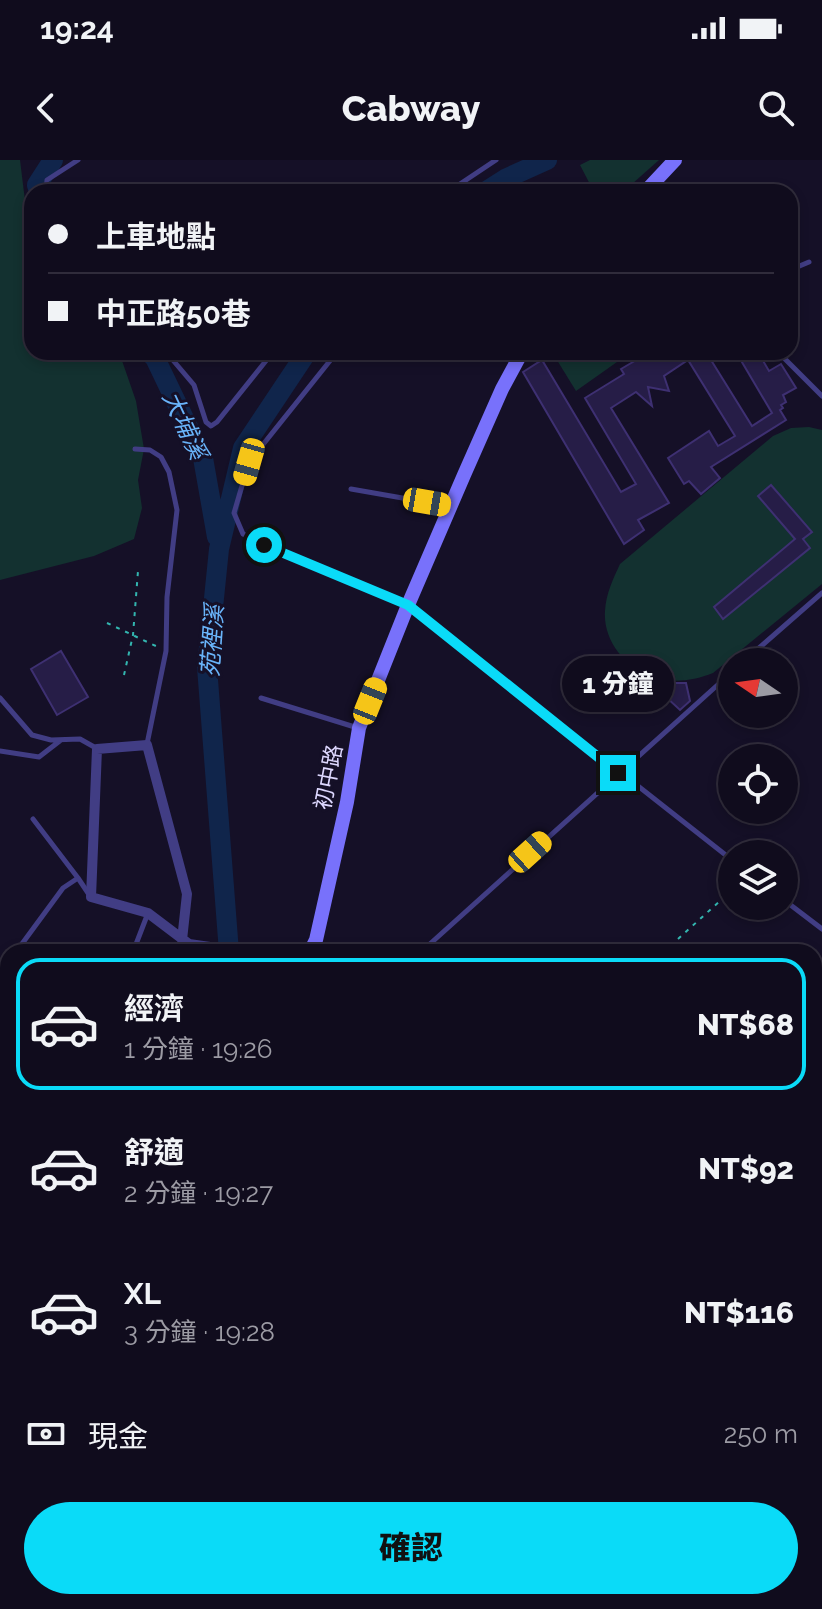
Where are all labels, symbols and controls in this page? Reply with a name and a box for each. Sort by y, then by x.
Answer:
text: 19:24 [40,11,114,46]
icon: back [24,86,68,130]
icon: search [754,86,798,130]
text: Cabway [342,87,480,129]
text: 上車地點 [96,219,216,254]
text: 中正路50巷 [96,296,251,331]
water label: 大埔溪 [157,386,215,466]
car [231,436,267,488]
car [401,486,453,518]
route start [246,527,282,563]
water label: 苑裡溪 [195,601,229,678]
north arrow [718,648,798,728]
map controls [718,648,798,920]
callout: 1 分鐘 [562,657,674,713]
text: 1 分鐘 [582,669,654,699]
car [350,674,390,728]
street label: 初中路 [309,742,347,812]
button: locate [718,744,798,824]
route end [600,755,636,791]
car [504,827,556,877]
button: layers [718,840,798,920]
icon: car [28,988,100,1060]
text: 經濟 [124,991,184,1026]
text: NT$68 [697,1007,794,1042]
text: 1 分鐘 · 19:26 [124,1034,272,1064]
icon: car [28,1132,100,1204]
text: 舒適 [124,1135,184,1170]
text: NT$92 [698,1151,794,1186]
text: 2 分鐘 · 19:27 [124,1178,273,1208]
icon: car [28,1276,100,1348]
text: XL [124,1276,161,1311]
text: NT$116 [684,1295,794,1330]
text: 3 分鐘 · 19:28 [124,1317,275,1347]
icon: cash [24,1412,68,1456]
text: 現金 [88,1419,148,1454]
text: 250 m [724,1419,798,1449]
button: 確認 [24,1502,798,1594]

